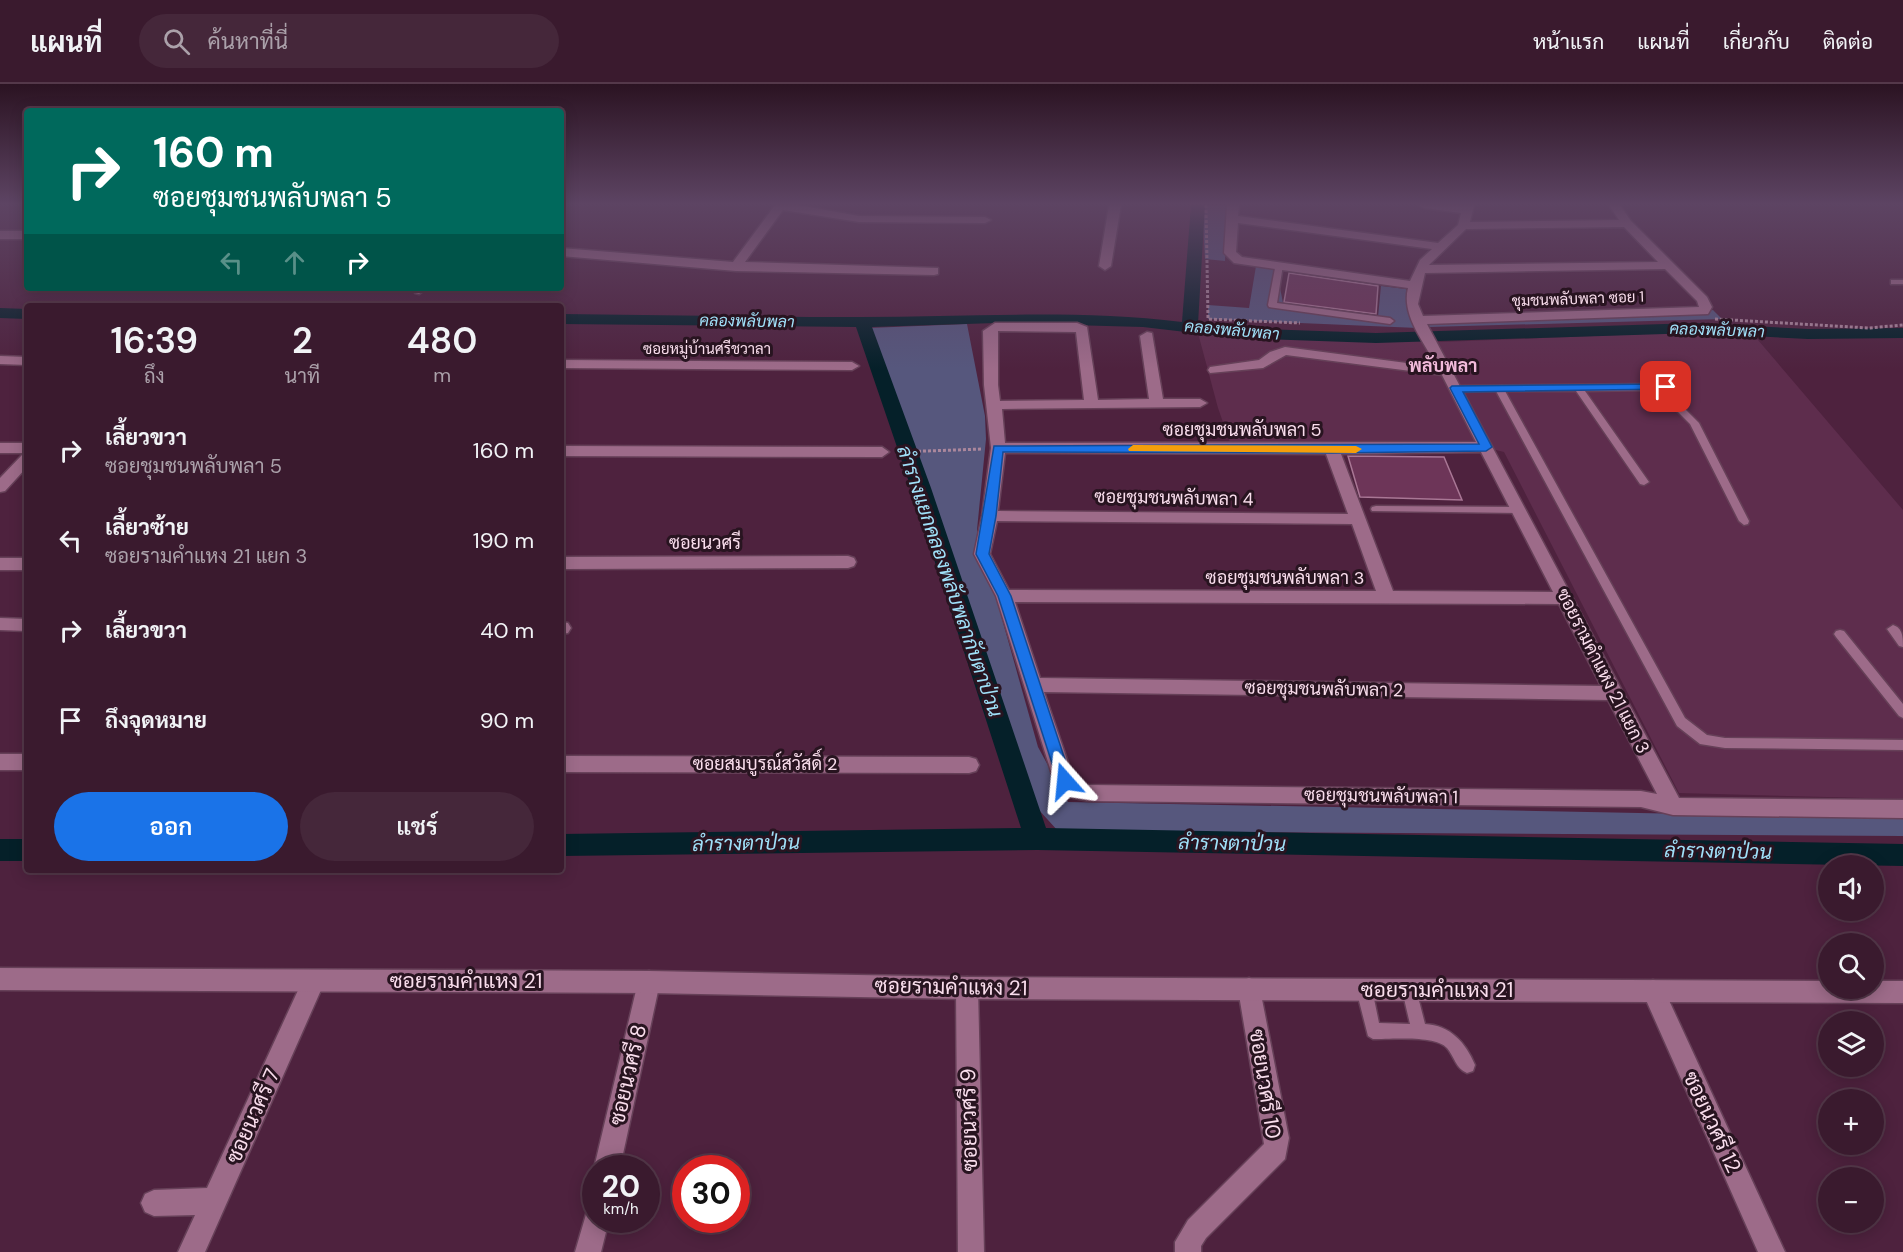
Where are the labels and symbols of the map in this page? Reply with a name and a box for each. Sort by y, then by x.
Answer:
street label: ชุมชนพลับพลา ซอย 1 [1512,287,1644,312]
water label: คลองพลับพลา [699,310,795,332]
water label: คลองพลับพลา [1184,315,1281,345]
water label: คลองพลับพลา [1669,318,1765,342]
street label: ซอยหมู่บ้านศรีชวาลา [643,339,771,359]
district label: พลับพลา [1408,354,1478,378]
pin [1640,361,1691,412]
street label: ซอยชุมชนพลับพลา 5 [1162,418,1322,442]
water label: ลำรางแยกคลองพลับพลากับตาป่วน [891,442,1009,721]
street label: ซอยชุมชนพลับพลา 4 [1094,485,1254,511]
street label: ซอยนวศรี [669,530,741,555]
street label: ซอยชุมชนพลับพลา 3 [1206,566,1364,590]
street label: ซอยรามคำแหง 21 แยก 3 [1551,584,1655,758]
street label: ซอยชุมชนพลับพลา 2 [1245,676,1403,702]
street label: ซอยสมบูรณ์สวัสดิ์ 2 [693,748,837,777]
position arrow [1033,749,1097,813]
street label: ซอยชุมชนพลับพลา 1 [1304,783,1458,809]
water label: ลำรางตาป่วน [692,829,800,857]
water label: ลำรางตาป่วน [1178,829,1286,857]
water label: ลำรางตาป่วน [1664,837,1772,865]
street label: ซอยรามคำแหง 21 [390,967,542,995]
street label: ซอยรามคำแหง 21 [874,972,1028,1002]
street label: ซอยรามคำแหง 21 [1361,976,1513,1004]
street label: ซอยนวศรี 8 [603,1022,653,1128]
street label: ซอยนวศรี 10 [1243,1027,1287,1141]
street label: ซอยนวศรี 7 [220,1064,286,1168]
street label: ซอยนวศรี 12 [1676,1067,1748,1177]
street label: ซอยนวศรี 9 [954,1068,984,1172]
speed limit sign: 30 [672,1155,750,1233]

